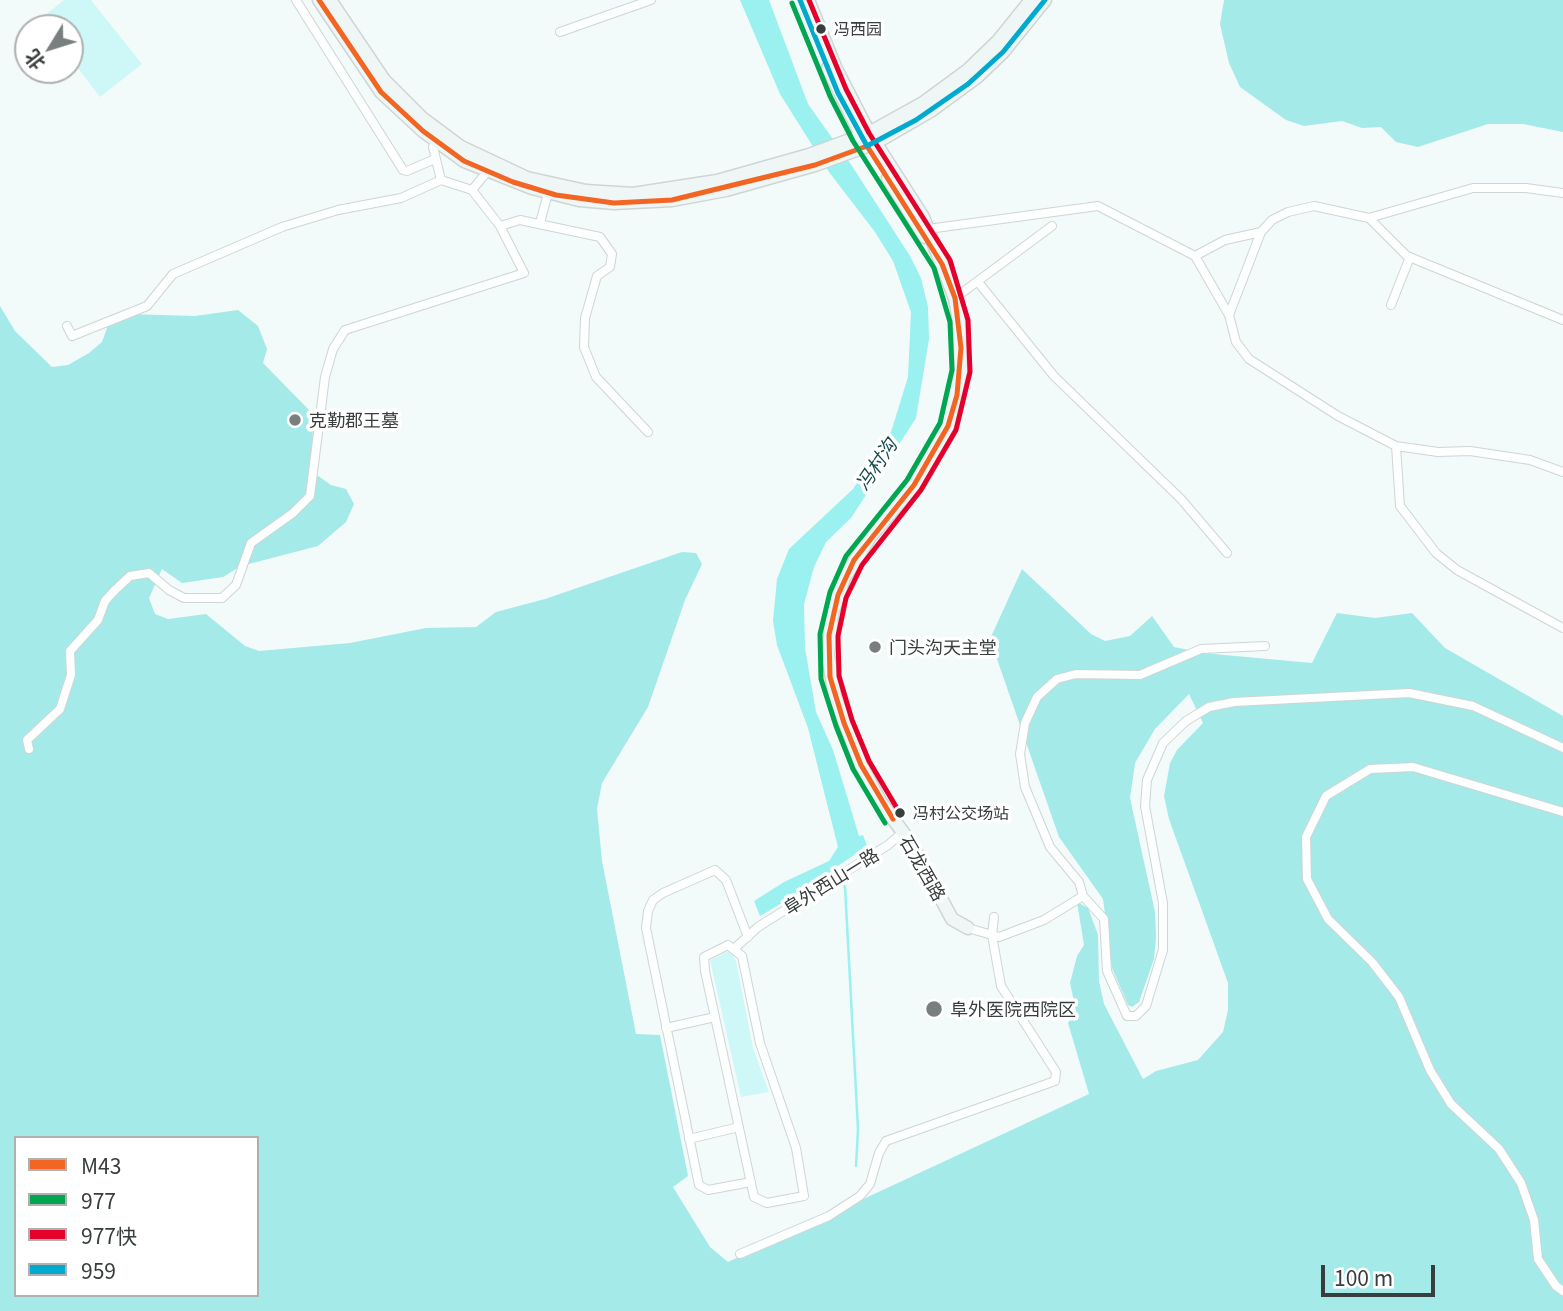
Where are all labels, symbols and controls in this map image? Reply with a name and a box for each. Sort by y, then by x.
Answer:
north arrow [14,14,84,84]
place label: 冯西园 [834,19,882,39]
marker: 冯西园 [814,22,828,36]
text: 北 [17,45,50,77]
place label: 克勤郡王墓 [309,409,399,431]
marker: 克勤郡王墓 [287,412,303,428]
water label: 冯村沟 [851,434,901,494]
place label: 门头沟天主堂 [889,636,997,658]
marker: 门头沟天主堂 [867,639,883,655]
place label: 冯村公交场站 [913,803,1009,823]
marker: 冯村公交场站 [893,806,907,820]
street label: 石龙西路 [896,831,950,905]
street label: 阜外西山一路 [779,843,883,919]
place label: 阜外医院西院区 [950,998,1076,1020]
marker: 阜外医院西院区 [924,999,944,1019]
legend [14,1136,259,1297]
text: M43 [81,1150,121,1180]
text: 977 [81,1185,116,1215]
text: 977快 [81,1220,137,1250]
scale bar [1325,1252,1439,1296]
text: 959 [81,1255,116,1285]
text: 100 m [1334,1262,1393,1292]

